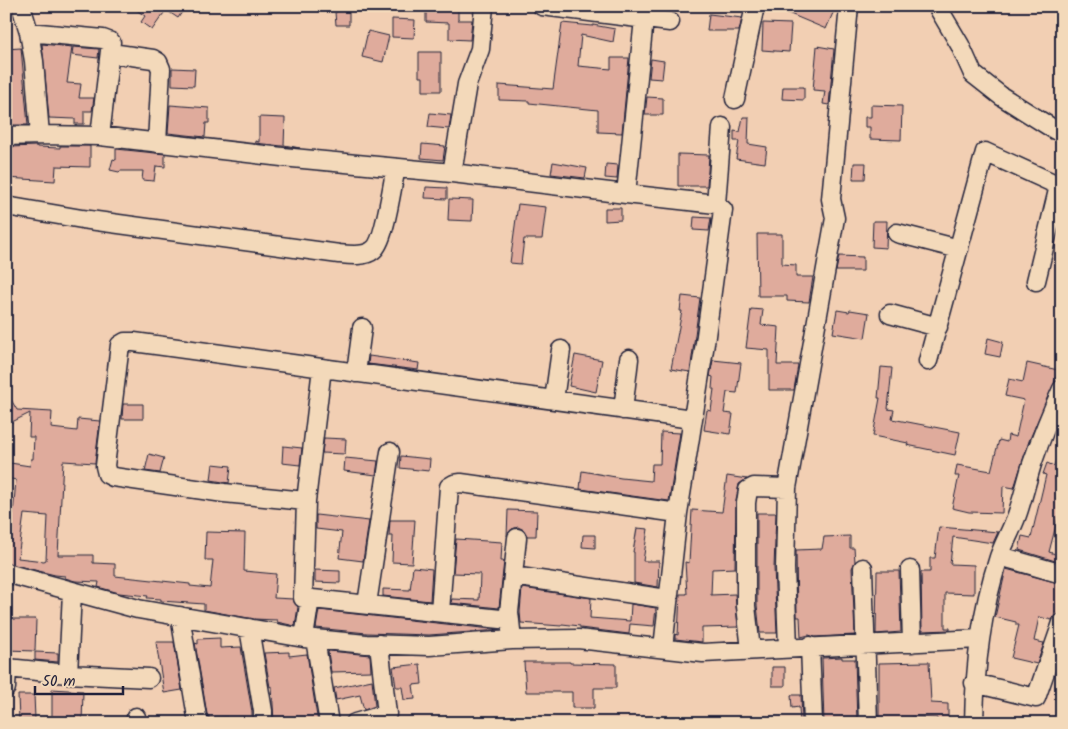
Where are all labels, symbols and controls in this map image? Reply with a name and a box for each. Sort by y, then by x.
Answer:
scale bar [35,664,122,696]
text: 50 m [42,670,76,694]

